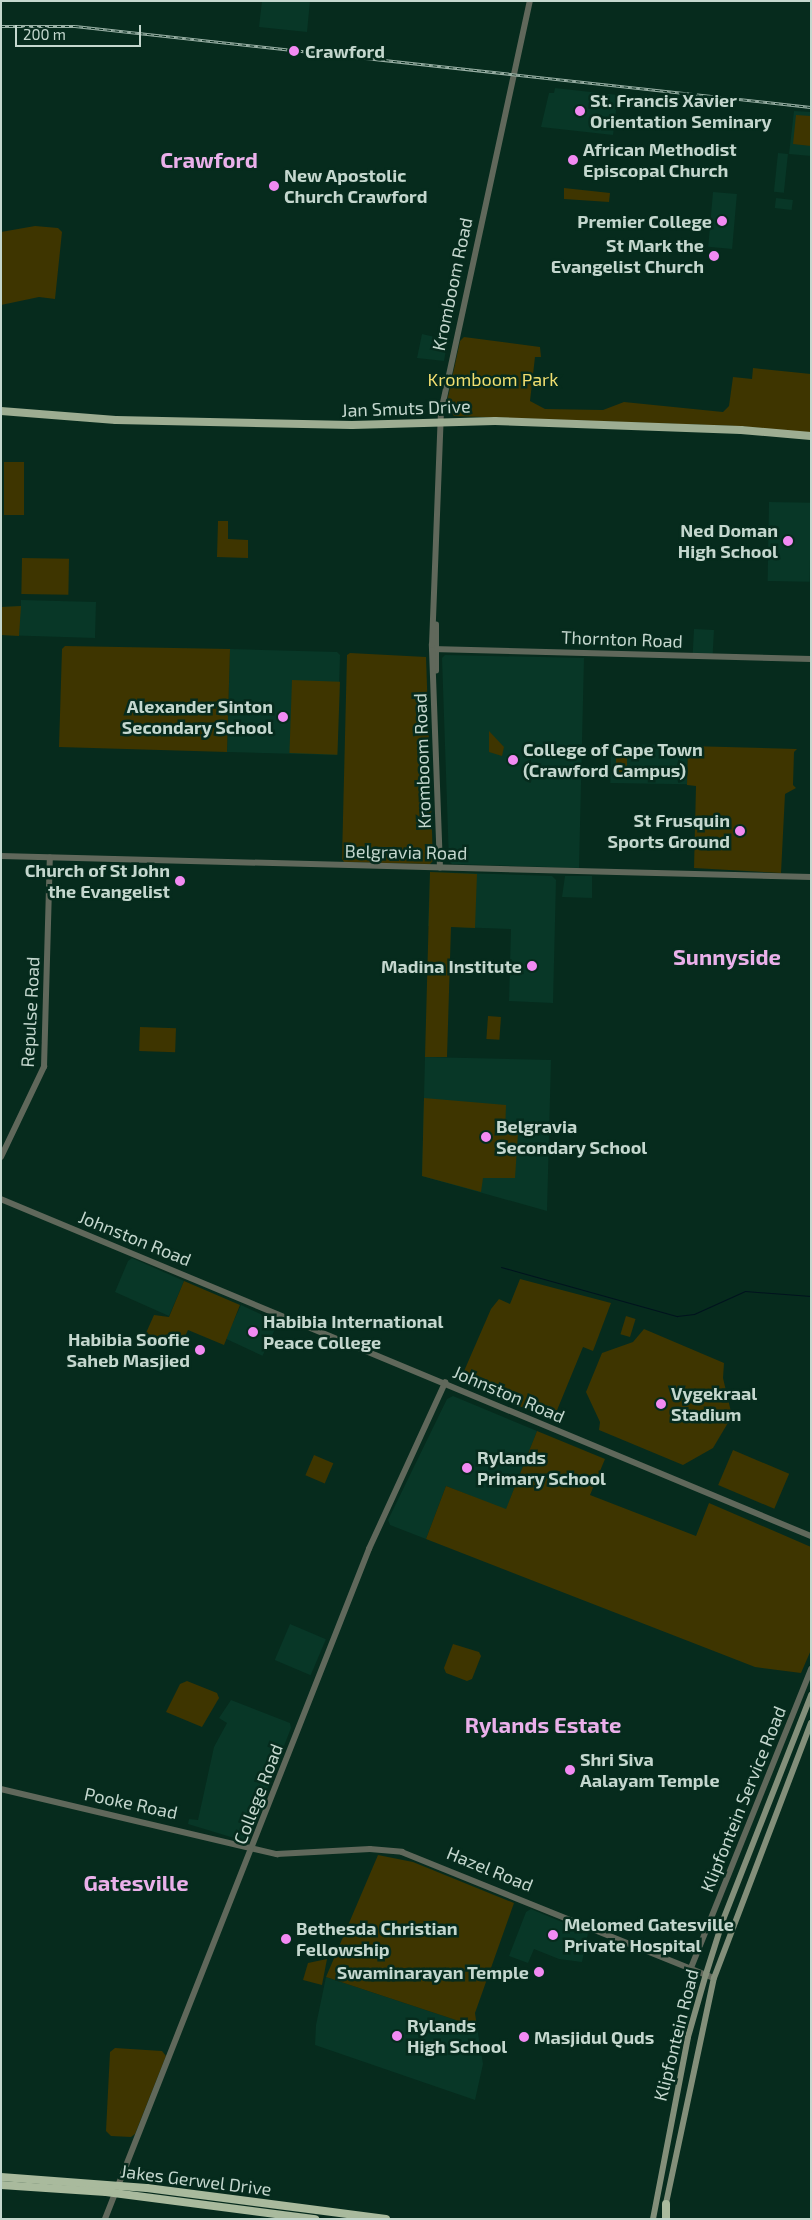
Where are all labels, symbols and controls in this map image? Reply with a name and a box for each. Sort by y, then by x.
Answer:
scale bar [18,15,144,47]
text: 200 m [23,25,66,43]
place label: Crawford [305,40,385,62]
marker: Crawford [287,44,301,58]
place label: St. Francis Xavier Orientation Seminary [590,90,772,132]
marker: St. Francis Xavier Orientation Seminary [574,105,586,117]
place label: African Methodist Episcopal Church [583,139,737,182]
district label: Crawford [160,147,258,173]
marker: African Methodist Episcopal Church [567,154,579,166]
place label: New Apostolic Church Crawford [284,165,427,208]
marker: New Apostolic Church Crawford [268,180,280,192]
place label: Premier College [577,210,712,232]
street label: Kromboom Road [427,215,477,353]
marker: Premier College [716,215,728,227]
place label: St Mark the Evangelist Church [551,235,704,278]
marker: St Mark the Evangelist Church [708,250,720,262]
park label: Kromboom Park [428,368,558,390]
street label: Jan Smuts Drive [341,395,471,421]
place label: Ned Doman High School [678,520,778,562]
marker: Ned Doman High School [782,535,794,547]
street label: Thornton Road [561,626,683,652]
street label: Kromboom Road [409,693,435,829]
place label: Alexander Sinton Secondary School [121,696,273,739]
marker: Alexander Sinton Secondary School [277,711,289,723]
place label: College of Cape Town (Crawford Campus) [523,739,704,782]
marker: College of Cape Town (Crawford Campus) [507,754,519,766]
place label: St Frusquin Sports Ground [607,810,730,852]
marker: St Frusquin Sports Ground [734,825,746,837]
street label: Belgravia Road [344,840,468,864]
place label: Church of St John the Evangelist [24,860,170,902]
marker: Church of St John the Evangelist [174,875,186,887]
district label: Sunnyside [673,944,781,970]
place label: Madina Institute [381,955,522,977]
street label: Repulse Road [16,956,44,1068]
marker: Madina Institute [526,960,538,972]
place label: Belgravia Secondary School [496,1116,648,1158]
marker: Belgravia Secondary School [480,1131,492,1143]
street label: Johnston Road [76,1206,194,1270]
place label: Habibia International Peace College [263,1311,443,1354]
marker: Habibia International Peace College [247,1326,259,1338]
place label: Habibia Soofie Saheb Masjied [67,1329,190,1372]
marker: Habibia Soofie Saheb Masjied [194,1344,206,1356]
street label: Johnston Road [450,1361,568,1427]
place label: Vygekraal Stadium [671,1383,757,1426]
marker: Vygekraal Stadium [655,1398,667,1410]
place label: Rylands Primary School [477,1447,606,1490]
marker: Rylands Primary School [461,1462,473,1474]
street label: Klipfontein Service Road [696,1703,790,1895]
district label: Rylands Estate [465,1712,621,1738]
street label: College Road [229,1741,287,1847]
place label: Shri Siva Aalayam Temple [580,1749,720,1792]
marker: Shri Siva Aalayam Temple [564,1764,576,1776]
street label: Pooke Road [82,1783,180,1823]
street label: Hazel Road [444,1842,536,1896]
district label: Gatesville [83,1870,189,1896]
place label: Melomed Gatesville Private Hospital [564,1914,734,1956]
place label: Bethesda Christian Fellowship [296,1918,458,1960]
marker: Melomed Gatesville Private Hospital [546,1928,560,1942]
marker: Bethesda Christian Fellowship [280,1933,292,1945]
place label: Swaminarayan Temple [336,1961,529,1983]
marker: Swaminarayan Temple [533,1966,545,1978]
street label: Klipfontein Road [649,1967,703,2103]
place label: Rylands High School [407,2015,507,2058]
place label: Masjidul Quds [534,2026,655,2048]
marker: Rylands High School [391,2030,403,2042]
marker: Masjidul Quds [518,2031,530,2043]
street label: Jakes Gerwel Drive [119,2160,273,2200]

